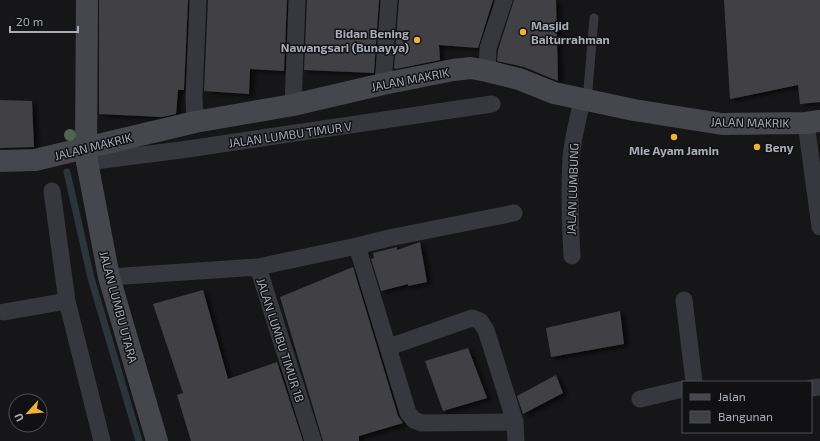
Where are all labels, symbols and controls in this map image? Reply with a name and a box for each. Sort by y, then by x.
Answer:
scale bar [10,8,78,34]
text: 20 m [16,14,43,28]
place label: Masjid Baiturrahman [531,18,610,46]
place label: Bidan Bening Nawangsari (Bunayya) [281,26,409,55]
marker: Masjid Baiturrahman [518,27,528,37]
marker: Bidan Bening Nawangsari (Bunayya) [412,35,422,45]
street label: JALAN MAKRIK [370,65,450,93]
street label: JALAN MAKRIK [710,114,790,130]
street label: JALAN LUMBU TIMUR V [227,118,353,150]
street label: JALAN MAKRIK [53,130,133,162]
marker: Mie Ayam Jamin [669,132,679,142]
place label: Beny [765,140,794,155]
marker: Beny [752,142,762,152]
street label: JALAN LUMBUNG [563,143,581,235]
place label: Mie Ayam Jamin [629,143,719,158]
street label: JALAN LUMBU UTARA [97,249,141,365]
street label: JALAN LUMBU TIMUR 1B [254,276,308,404]
legend [682,381,812,433]
text: Jalan [718,389,746,403]
north arrow [8,393,48,433]
text: Bangunan [718,409,773,423]
text: U [11,411,26,424]

